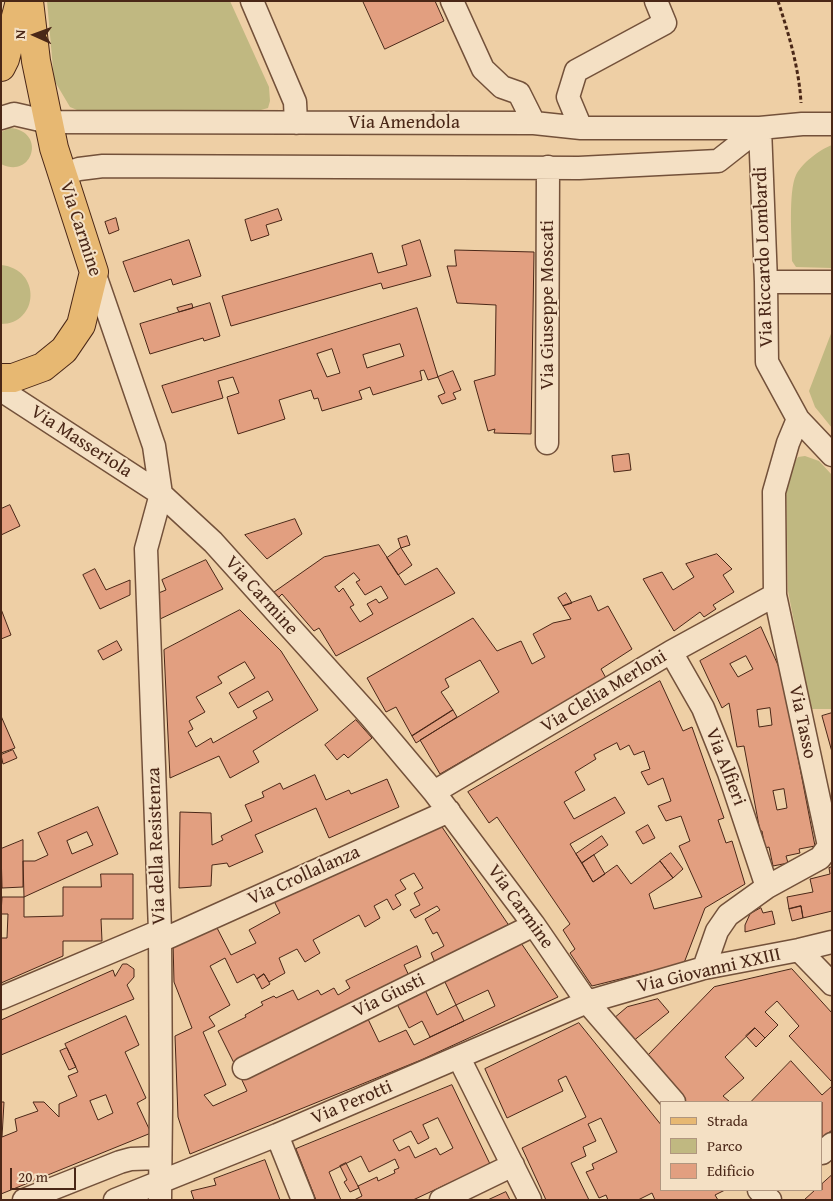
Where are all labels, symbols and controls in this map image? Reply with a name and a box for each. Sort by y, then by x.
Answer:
north arrow [10,10,60,60]
text: N [10,29,30,40]
street label: Via Amendola [348,112,460,134]
street label: Via Riccardo Lombardi [749,166,779,348]
street label: Via Carmine [54,179,106,279]
street label: Via Giuseppe Moscati [537,220,559,390]
street label: Via Masseriola [26,401,136,483]
street label: Via Carmine [220,552,302,640]
street label: Via Clelia Merloni [537,645,671,739]
street label: Via Tasso [783,683,821,761]
street label: Via Alfieri [700,725,750,809]
street label: Via della Resistenza [143,767,171,925]
street label: Via Crollalanza [244,841,364,911]
street label: Via Carmine [482,860,558,954]
street label: Via Giovanni XXIII [635,943,783,999]
street label: Via Giusti [349,969,429,1023]
street label: Via Perotti [308,1076,396,1130]
legend [660,1101,823,1191]
text: Strada [707,1110,748,1131]
text: Parco [707,1135,742,1156]
scale bar [12,1158,79,1190]
text: Edificio [707,1160,754,1181]
text: 20 m [18,1166,48,1187]

